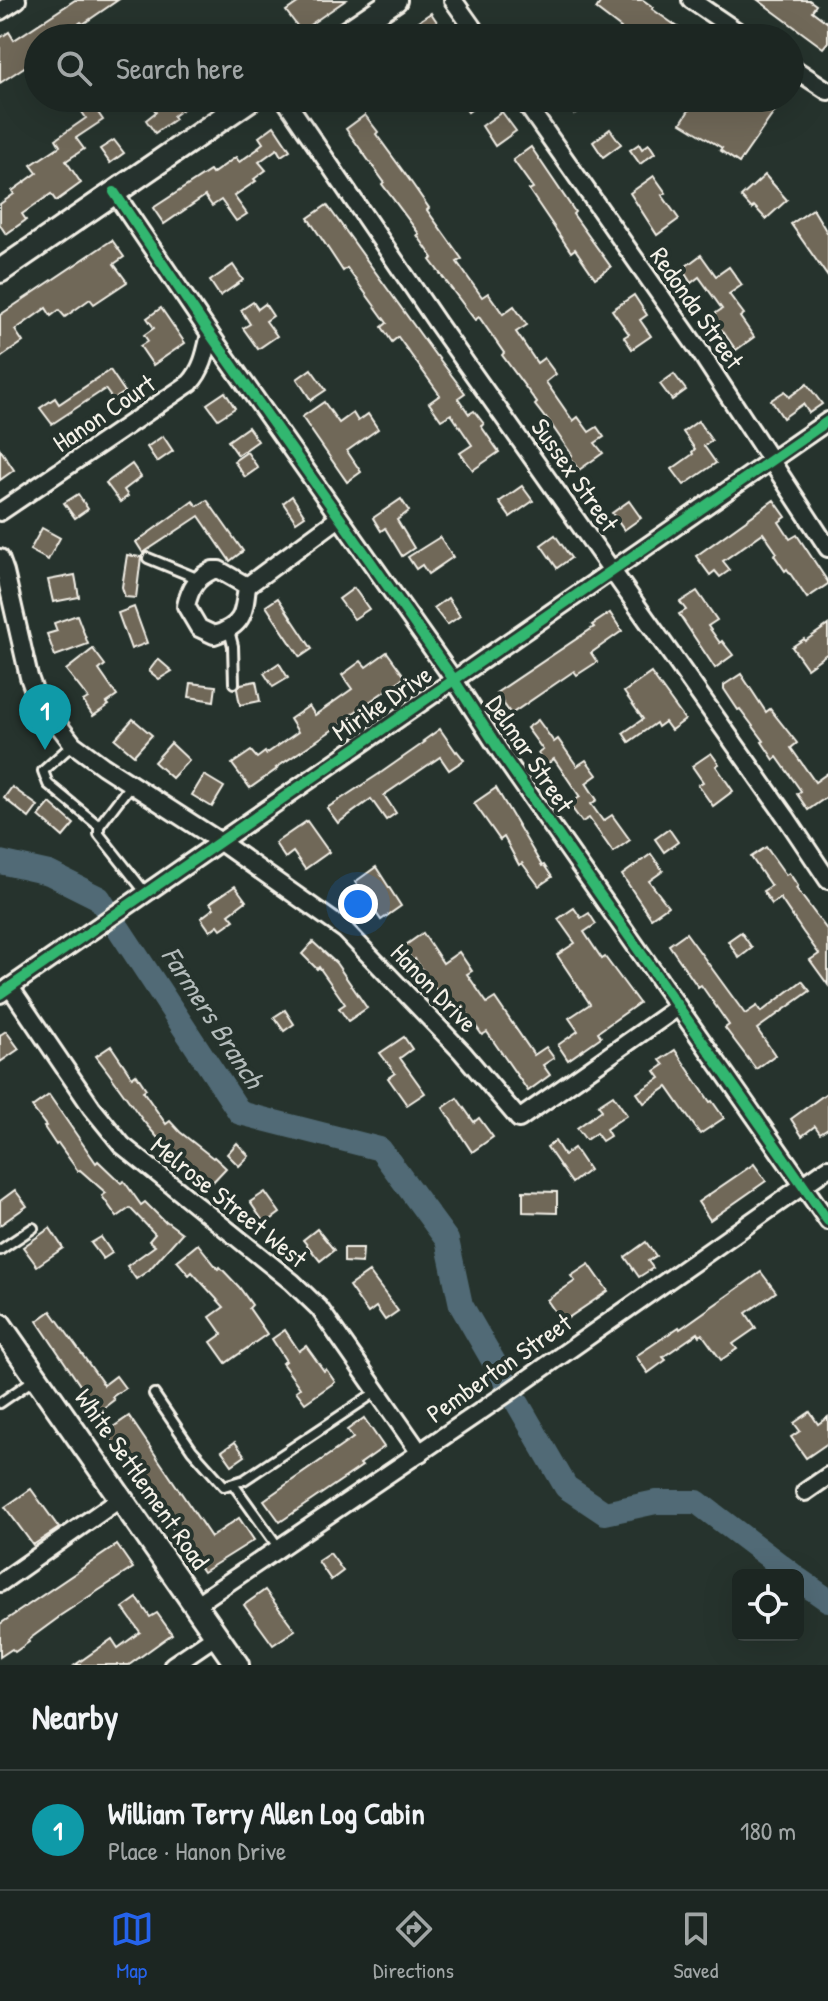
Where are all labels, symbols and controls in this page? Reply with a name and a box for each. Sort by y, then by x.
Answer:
search box [24,24,804,112]
icon: search [52,46,96,90]
text: Search here [116,48,244,88]
street label: Redonda Street [643,240,753,377]
street label: Hanon Court [46,365,163,460]
street label: Sussex Street [524,411,628,539]
street label: Mirike Drive [325,656,438,749]
pin: 1 [19,684,71,750]
street label: Delmar Street [478,688,583,820]
your location [338,884,378,924]
street label: Hanon Drive [383,935,486,1040]
water label: Farmers Branch [153,939,274,1097]
street label: Melrose Street West [144,1128,316,1276]
street label: Pemberton Street [419,1304,579,1430]
street label: White Settlement Road [67,1382,218,1576]
map controls [732,1569,804,1641]
button: locate [732,1569,804,1641]
text: Nearby [32,1694,118,1740]
text: William Terry Allen Log Cabin [108,1793,425,1833]
text: 1 [53,1813,63,1848]
text: 180 m [740,1813,796,1848]
text: Place · Hanon Drive [108,1833,286,1868]
tab: Map [110,1907,154,1985]
tab: Directions [373,1907,454,1985]
tab: Saved [673,1907,718,1985]

